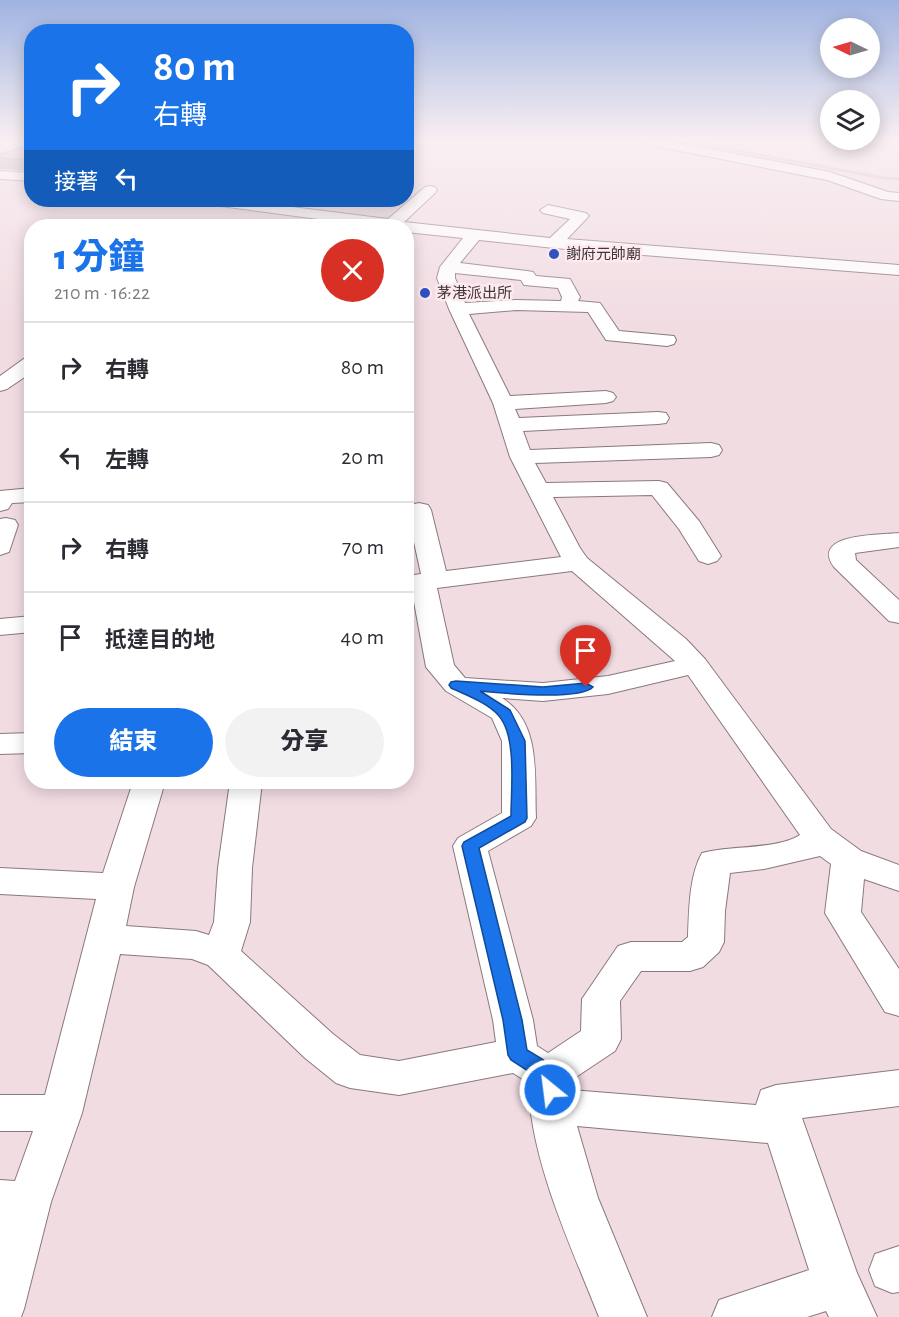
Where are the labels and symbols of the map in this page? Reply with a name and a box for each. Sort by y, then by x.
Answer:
north arrow [820,18,880,78]
place label: 謝府元帥廟 [566,245,641,262]
marker: 謝府元帥廟 [547,247,561,261]
place label: 茅港派出所 [437,285,512,301]
marker: 茅港派出所 [418,286,432,300]
pin [560,625,611,687]
position arrow [518,1058,582,1122]

